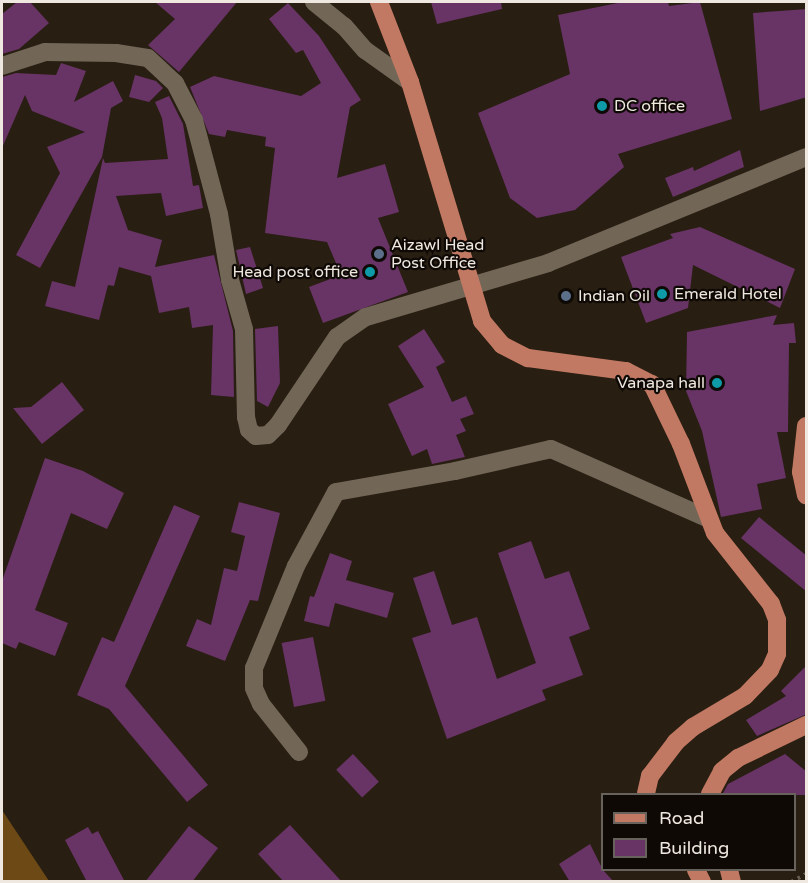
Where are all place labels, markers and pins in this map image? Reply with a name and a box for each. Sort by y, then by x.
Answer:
place label: DC office [614,96,685,116]
marker: DC office [595,99,609,113]
place label: Aizawl Head Post Office [391,235,484,273]
marker: Aizawl Head Post Office [372,247,386,261]
place label: Head post office [232,262,358,282]
marker: Head post office [363,265,377,279]
place label: Emerald Hotel [674,284,782,304]
place label: Indian Oil [578,286,650,306]
marker: Emerald Hotel [655,287,669,301]
marker: Indian Oil [559,289,573,303]
place label: Vanapa hall [617,373,705,393]
marker: Vanapa hall [710,376,724,390]

